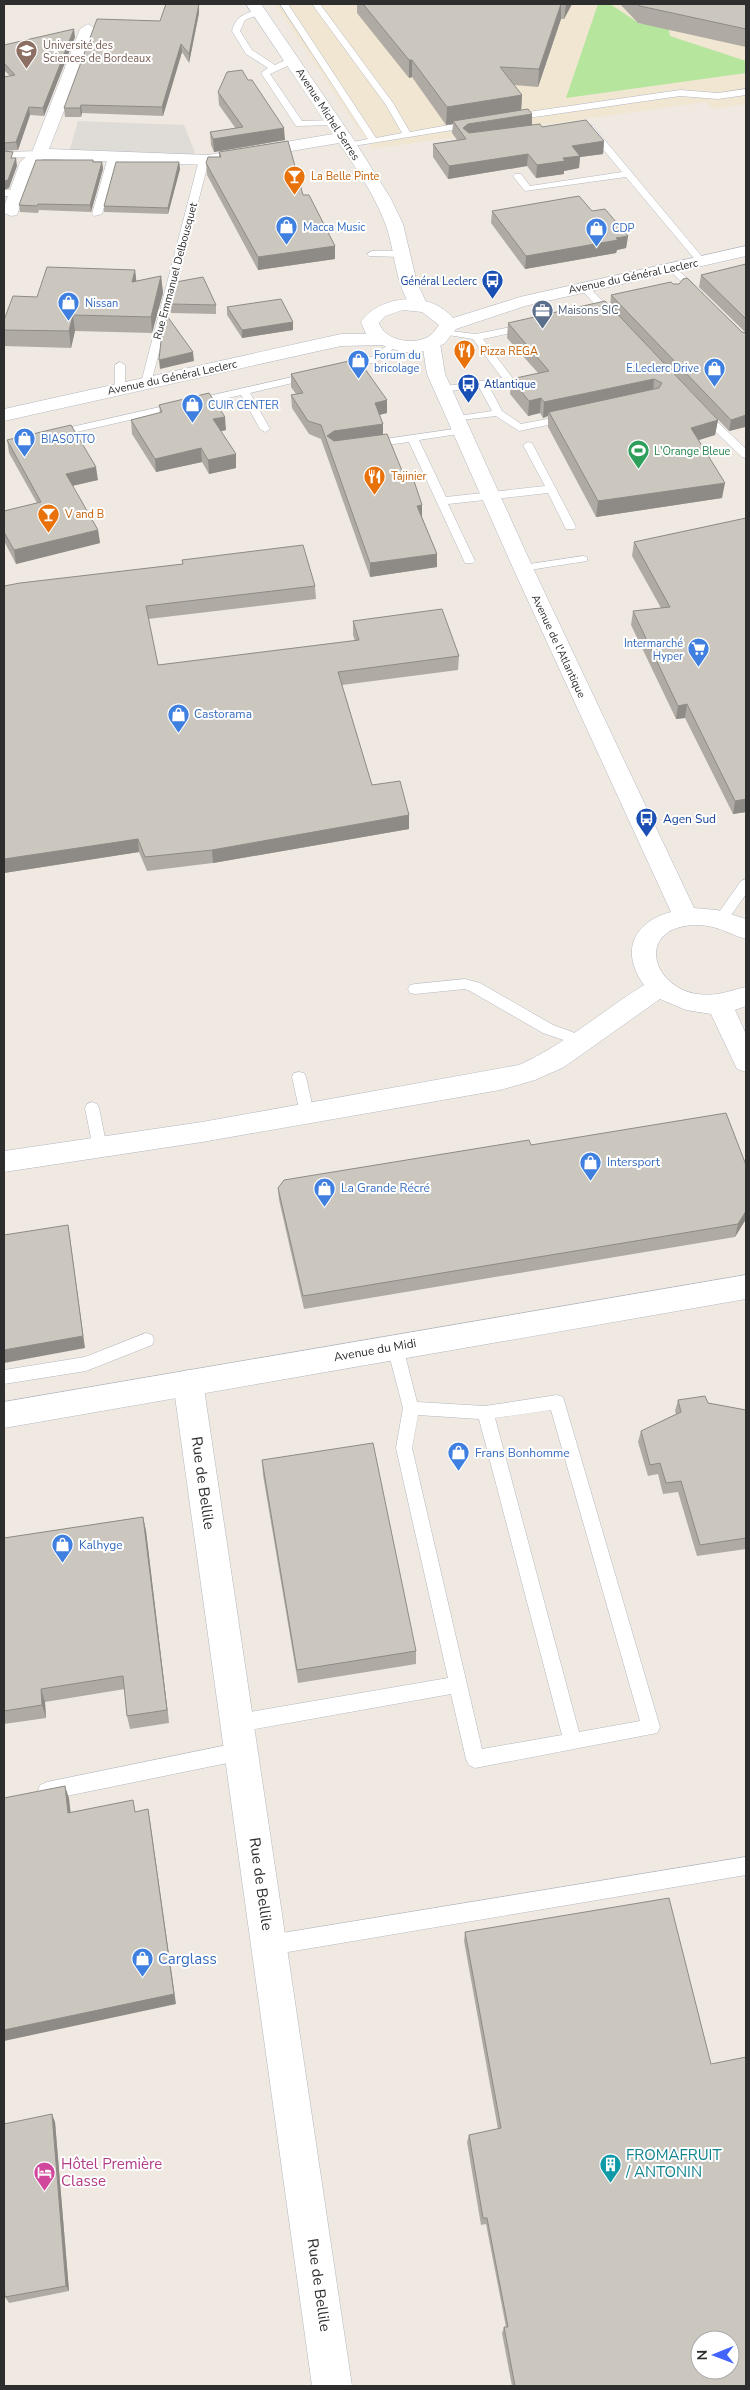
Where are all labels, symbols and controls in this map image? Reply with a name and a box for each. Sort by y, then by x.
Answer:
place label: Université des Sciences de Bordeaux [43,38,151,66]
school or university icon: Université des Sciences de Bordeaux [15,39,39,70]
street label: Avenue Michel Serres [292,65,363,163]
bar icon: La Belle Pinte [283,164,307,195]
place label: La Belle Pinte [311,169,380,184]
street label: Rue Emmanuel Delbousquet [150,201,201,341]
shop icon: Macca Music [275,215,299,246]
shop icon: CDP [584,216,608,247]
place label: Macca Music [303,220,365,235]
place label: CDP [612,221,635,236]
street label: Avenue du Général Leclerc [567,255,699,298]
bus stop icon: Général Leclerc [481,269,505,300]
place label: Général Leclerc [400,274,477,289]
shop icon: Nissan [57,291,81,322]
place label: Nissan [85,296,118,311]
office icon: Maisons SIC [530,298,554,329]
place label: Maisons SIC [558,303,619,318]
restaurant icon: Pizza REGA [452,339,476,370]
place label: Pizza REGA [480,344,538,359]
place label: Forum du bricolage [374,348,421,376]
shop icon: Forum du bricolage [346,349,370,380]
street label: Avenue du Général Leclerc [106,356,238,399]
shop icon: E.Leclerc Drive [703,356,727,387]
place label: E.Leclerc Drive [626,361,699,376]
bus stop icon: Atlantique [456,372,480,403]
place label: Atlantique [484,377,536,392]
shop icon: CUIR CENTER [180,393,204,424]
place label: CUIR CENTER [208,398,279,413]
shop icon: BIASOTTO [13,427,37,458]
place label: BIASOTTO [41,432,95,447]
sports icon: L'Orange Bleue [626,439,650,470]
place label: L'Orange Bleue [654,444,731,459]
restaurant icon: Tajinier [363,464,387,495]
place label: Tajinier [391,469,426,484]
bar icon: V and B [37,502,61,533]
place label: V and B [64,507,104,522]
street label: Avenue de l'Atlantique [528,592,589,701]
place label: Intermarché Hyper [624,636,683,664]
supermarket icon: Intermarché Hyper [687,637,711,668]
shop icon: Castorama [166,702,190,733]
place label: Castorama [194,706,252,722]
bus stop icon: Agen Sud [635,807,659,838]
place label: Agen Sud [663,811,716,827]
shop icon: Intersport [579,1150,603,1181]
place label: Intersport [607,1154,661,1170]
shop icon: La Grande Récré [313,1176,337,1207]
place label: La Grande Récré [341,1180,430,1196]
street label: Avenue du Midi [332,1335,418,1365]
street label: Rue de Bellile [187,1435,219,1531]
shop icon: Frans Bonhomme [447,1441,471,1472]
place label: Frans Bonhomme [475,1445,570,1461]
shop icon: Kalhyge [51,1533,75,1564]
place label: Kalhyge [79,1537,123,1553]
street label: Rue de Bellile [245,1836,277,1932]
shop icon: Carglass [130,1947,154,1978]
place label: Carglass [158,1949,217,1969]
place label: FROMAFRUIT / ANTONIN [625,2145,722,2182]
building icon: FROMAFRUIT / ANTONIN [598,2152,622,2183]
place label: Hôtel Première Classe [61,2154,162,2191]
hotel icon: Hôtel Première Classe [33,2161,57,2192]
street label: Rue de Bellile [303,2237,335,2333]
north arrow [690,2330,740,2380]
text: N [693,2350,712,2361]

